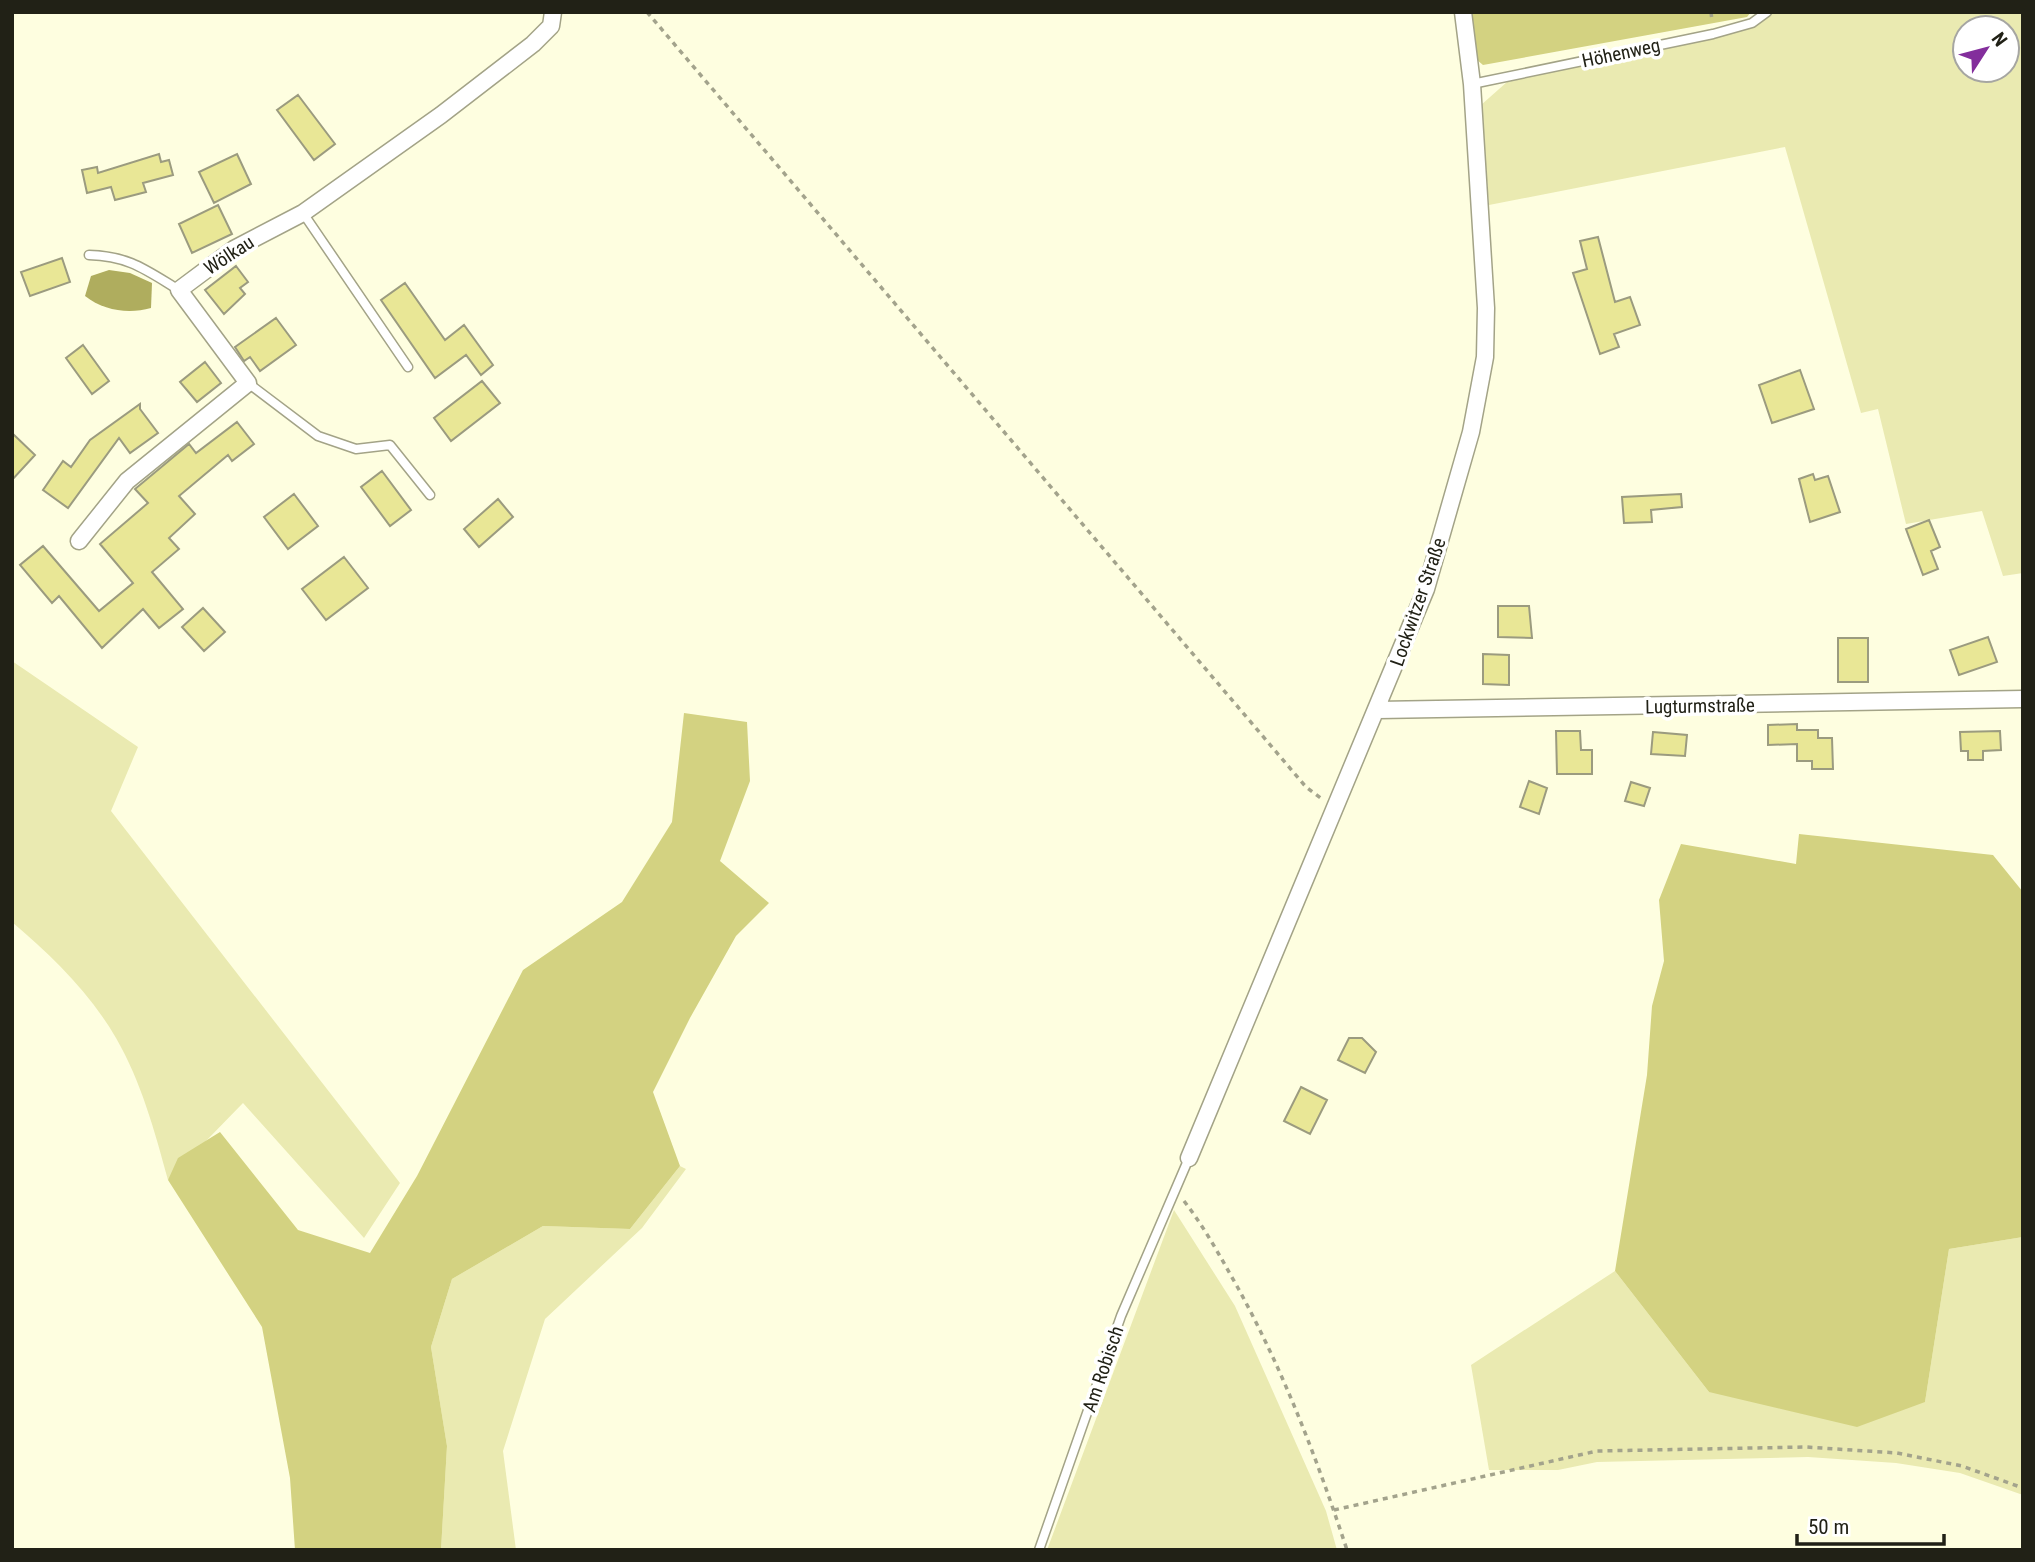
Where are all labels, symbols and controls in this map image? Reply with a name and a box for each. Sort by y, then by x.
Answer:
north arrow [1951,14,2021,84]
text: N [1987,28,2012,51]
street label: Höhenweg [1580,34,1662,72]
street label: Wölkau [200,230,258,280]
street label: Lockwitzer Straße [1385,535,1451,669]
street label: Lugturmstraße [1645,694,1755,718]
street label: Am Robisch [1078,1323,1128,1415]
scale bar [1797,1502,1944,1546]
text: 50 m [1808,1515,1849,1539]

